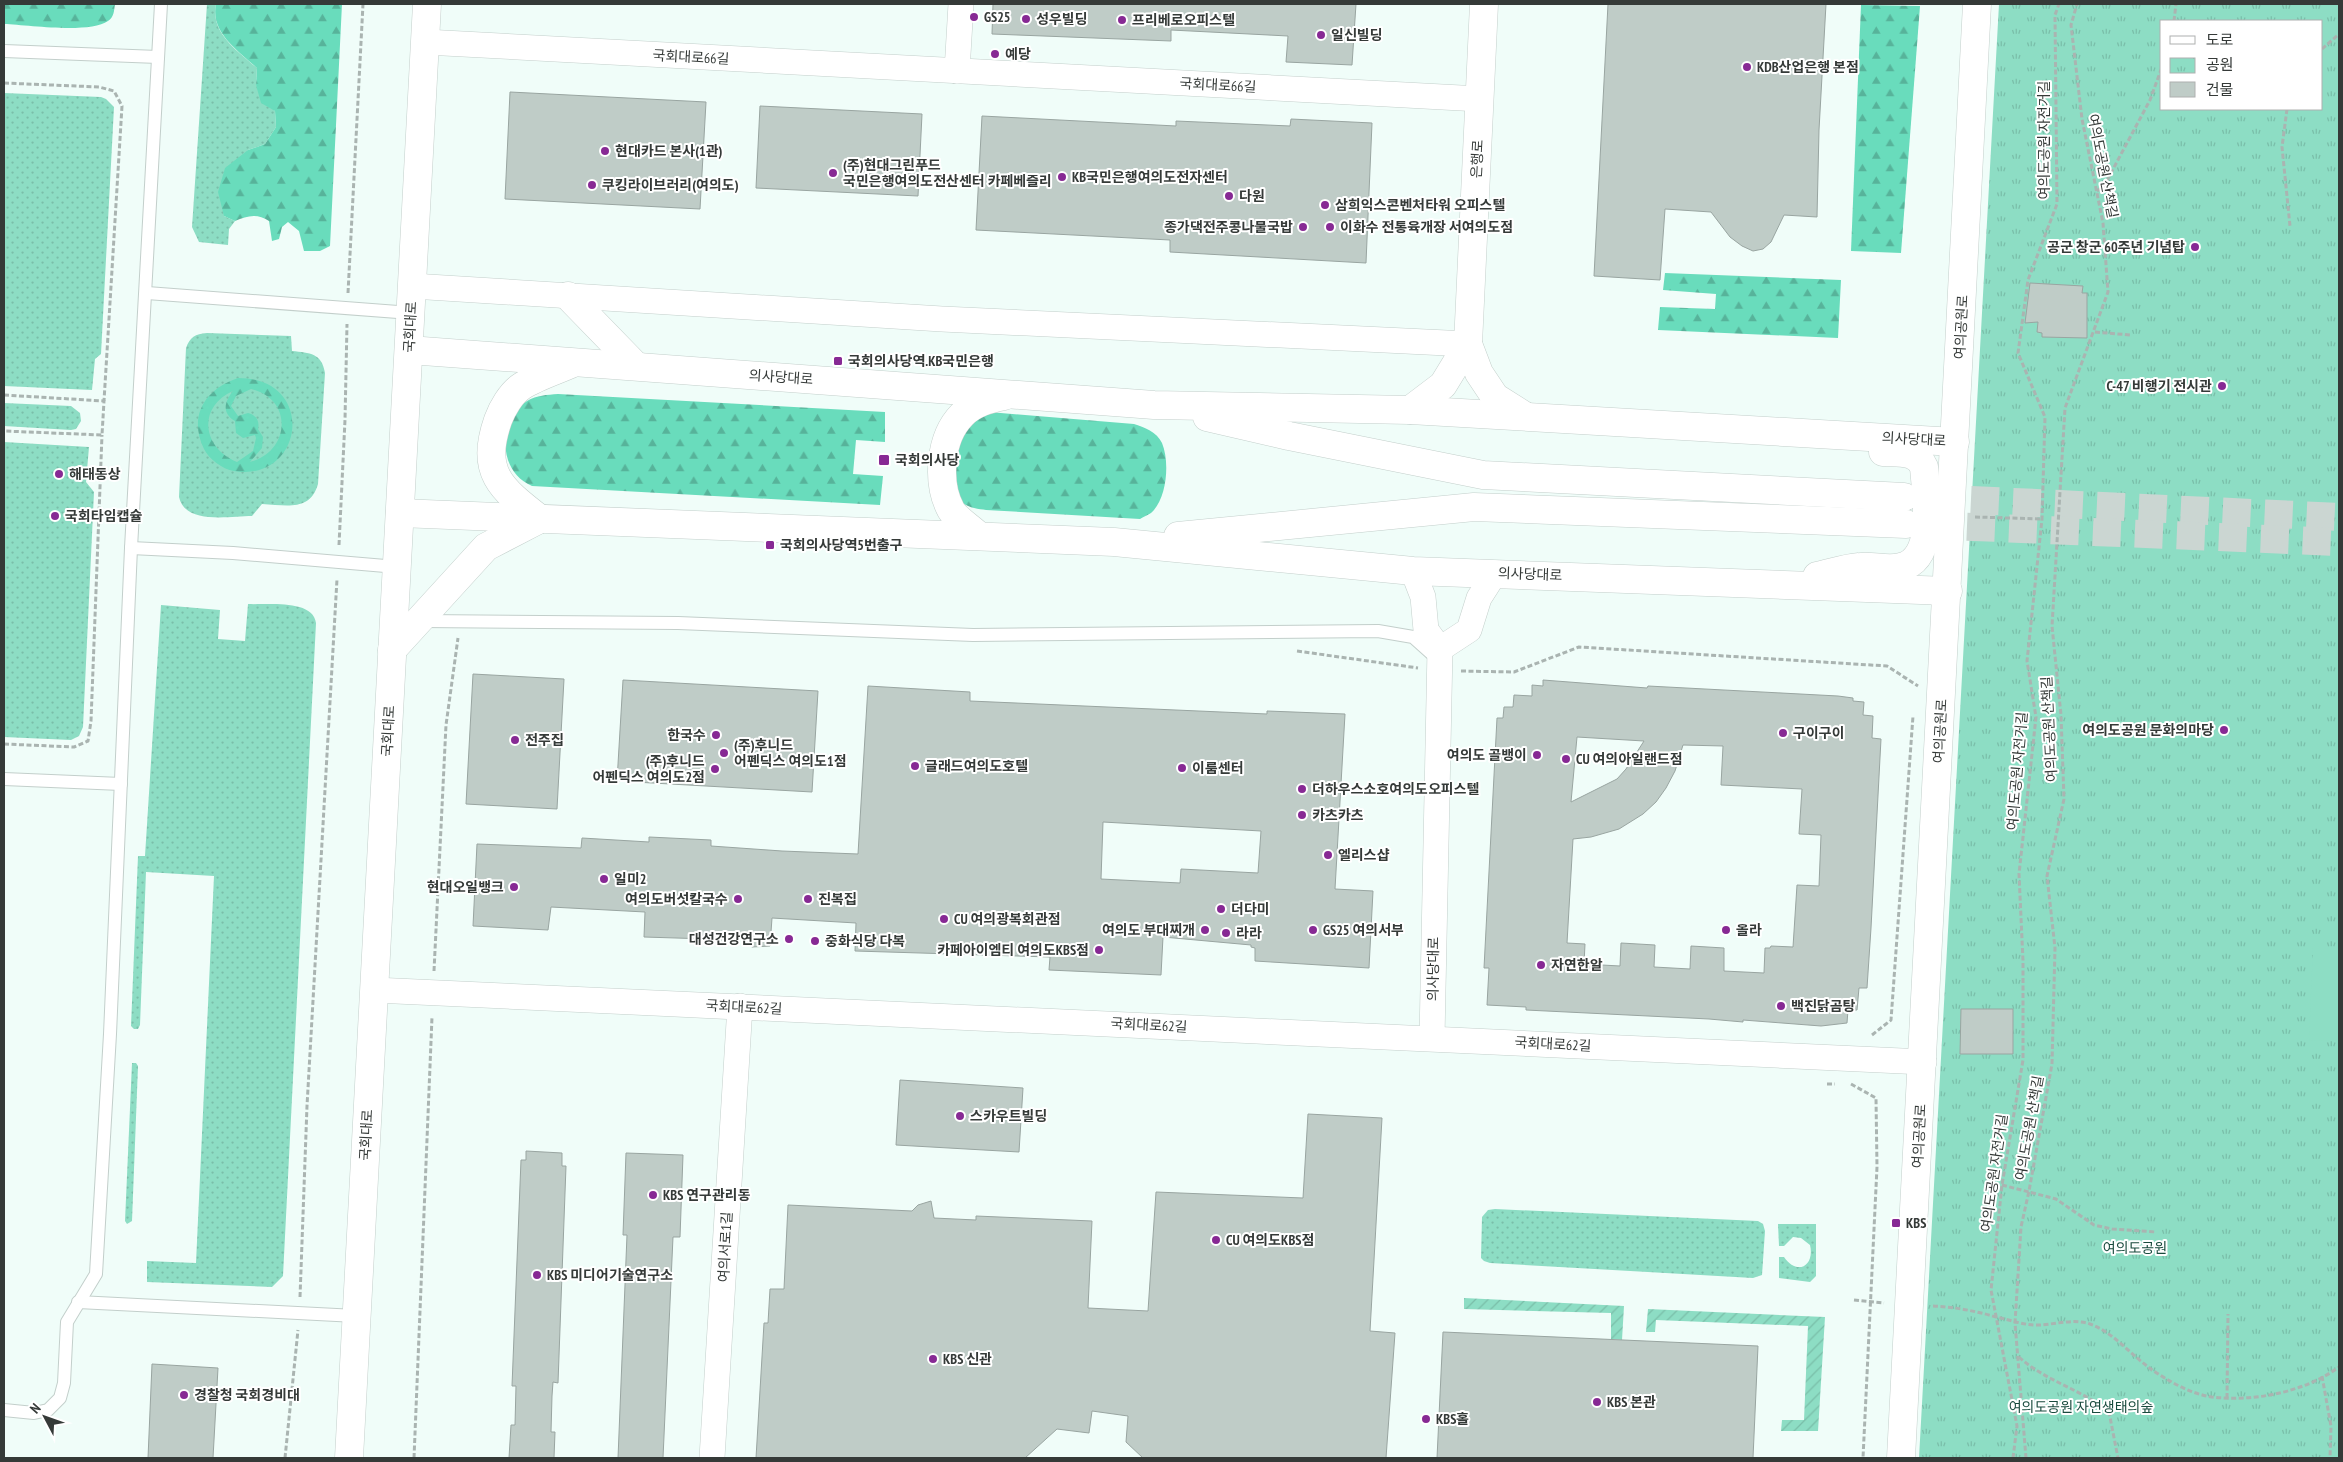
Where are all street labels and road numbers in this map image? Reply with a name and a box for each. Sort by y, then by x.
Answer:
street label: 국회대로66길 [652,46,730,68]
street label: 국회대로66길 [1179,74,1257,96]
street label: 여의도공원 자전거길 [2035,81,2053,199]
street label: 여의도공원 산책길 [2084,112,2122,220]
street label: 은행로 [1467,139,1487,179]
street label: 여의공원로 [1950,294,1972,360]
street label: 국회대로 [400,301,420,353]
street label: 의사당대로 [748,366,814,388]
street label: 의사당대로 [1881,428,1947,450]
street label: 의사당대로 [1498,564,1563,584]
street label: 여의도공원 산책길 [2037,676,2061,782]
street label: 여의공원로 [1929,698,1951,764]
street label: 국회대로 [378,705,398,757]
street label: 여의도공원 자전거길 [2003,711,2031,831]
street label: 의사당대로 [1423,937,1443,1001]
street label: 국회대로62길 [705,996,783,1018]
street label: 국회대로62길 [1110,1014,1188,1036]
street label: 국회대로62길 [1514,1033,1592,1055]
street label: 여의도공원 산책길 [2011,1074,2047,1182]
street label: 여의공원로 [1908,1103,1930,1169]
street label: 국회대로 [356,1109,376,1161]
street label: 여의도공원 자전거길 [1977,1113,2011,1233]
street label: 여의서로1길 [714,1211,736,1283]

